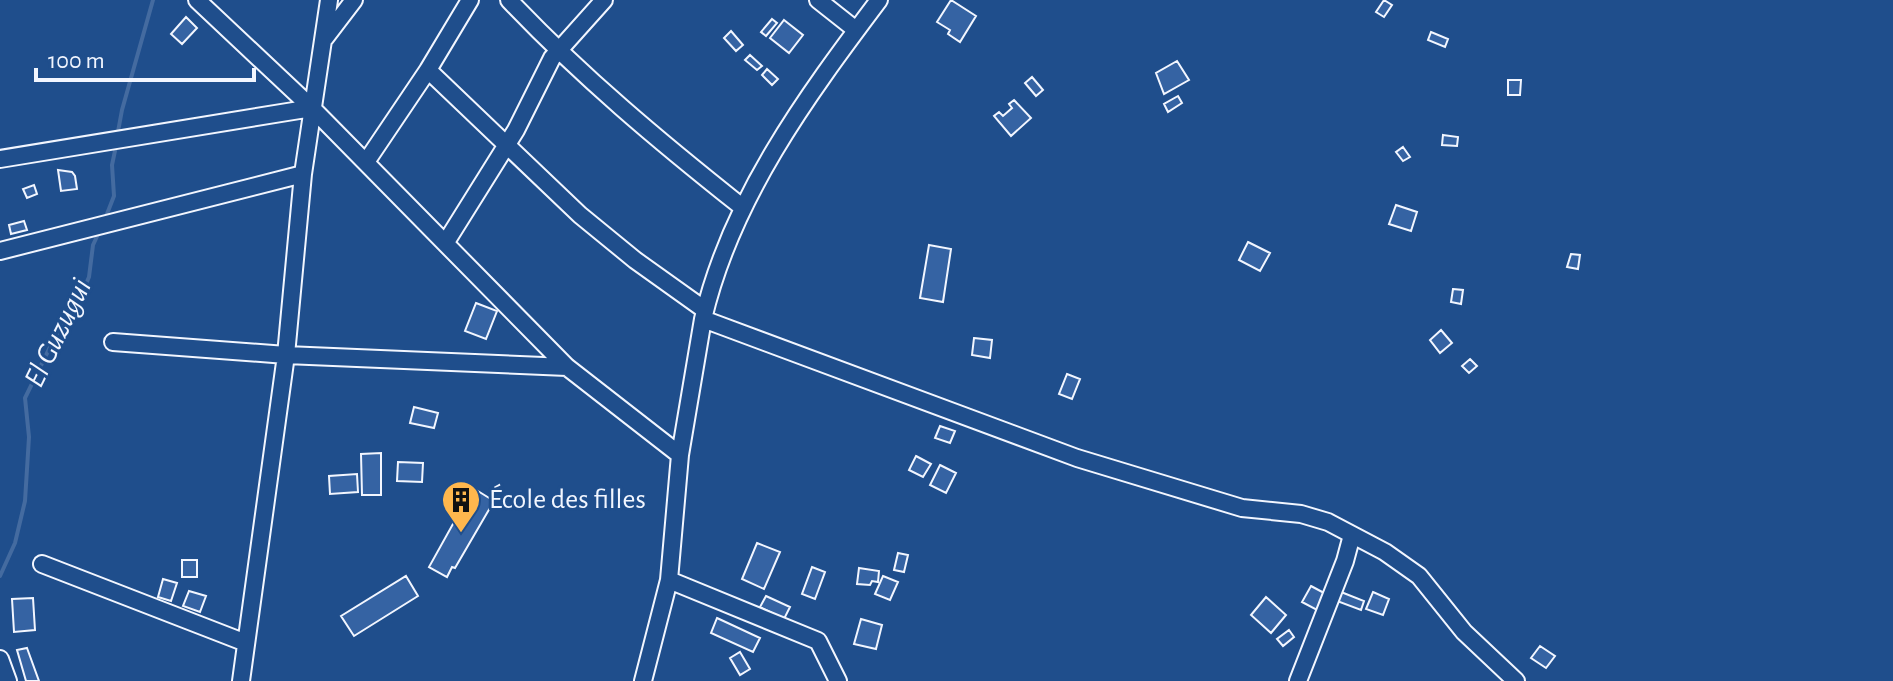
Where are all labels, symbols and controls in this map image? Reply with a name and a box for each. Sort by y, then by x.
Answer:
scale bar [36,32,254,82]
text: 100 m [48,49,105,73]
water label: El Guzugui [19,274,97,392]
building icon: École des filles [440,479,482,534]
place label: École des filles [489,483,646,514]

